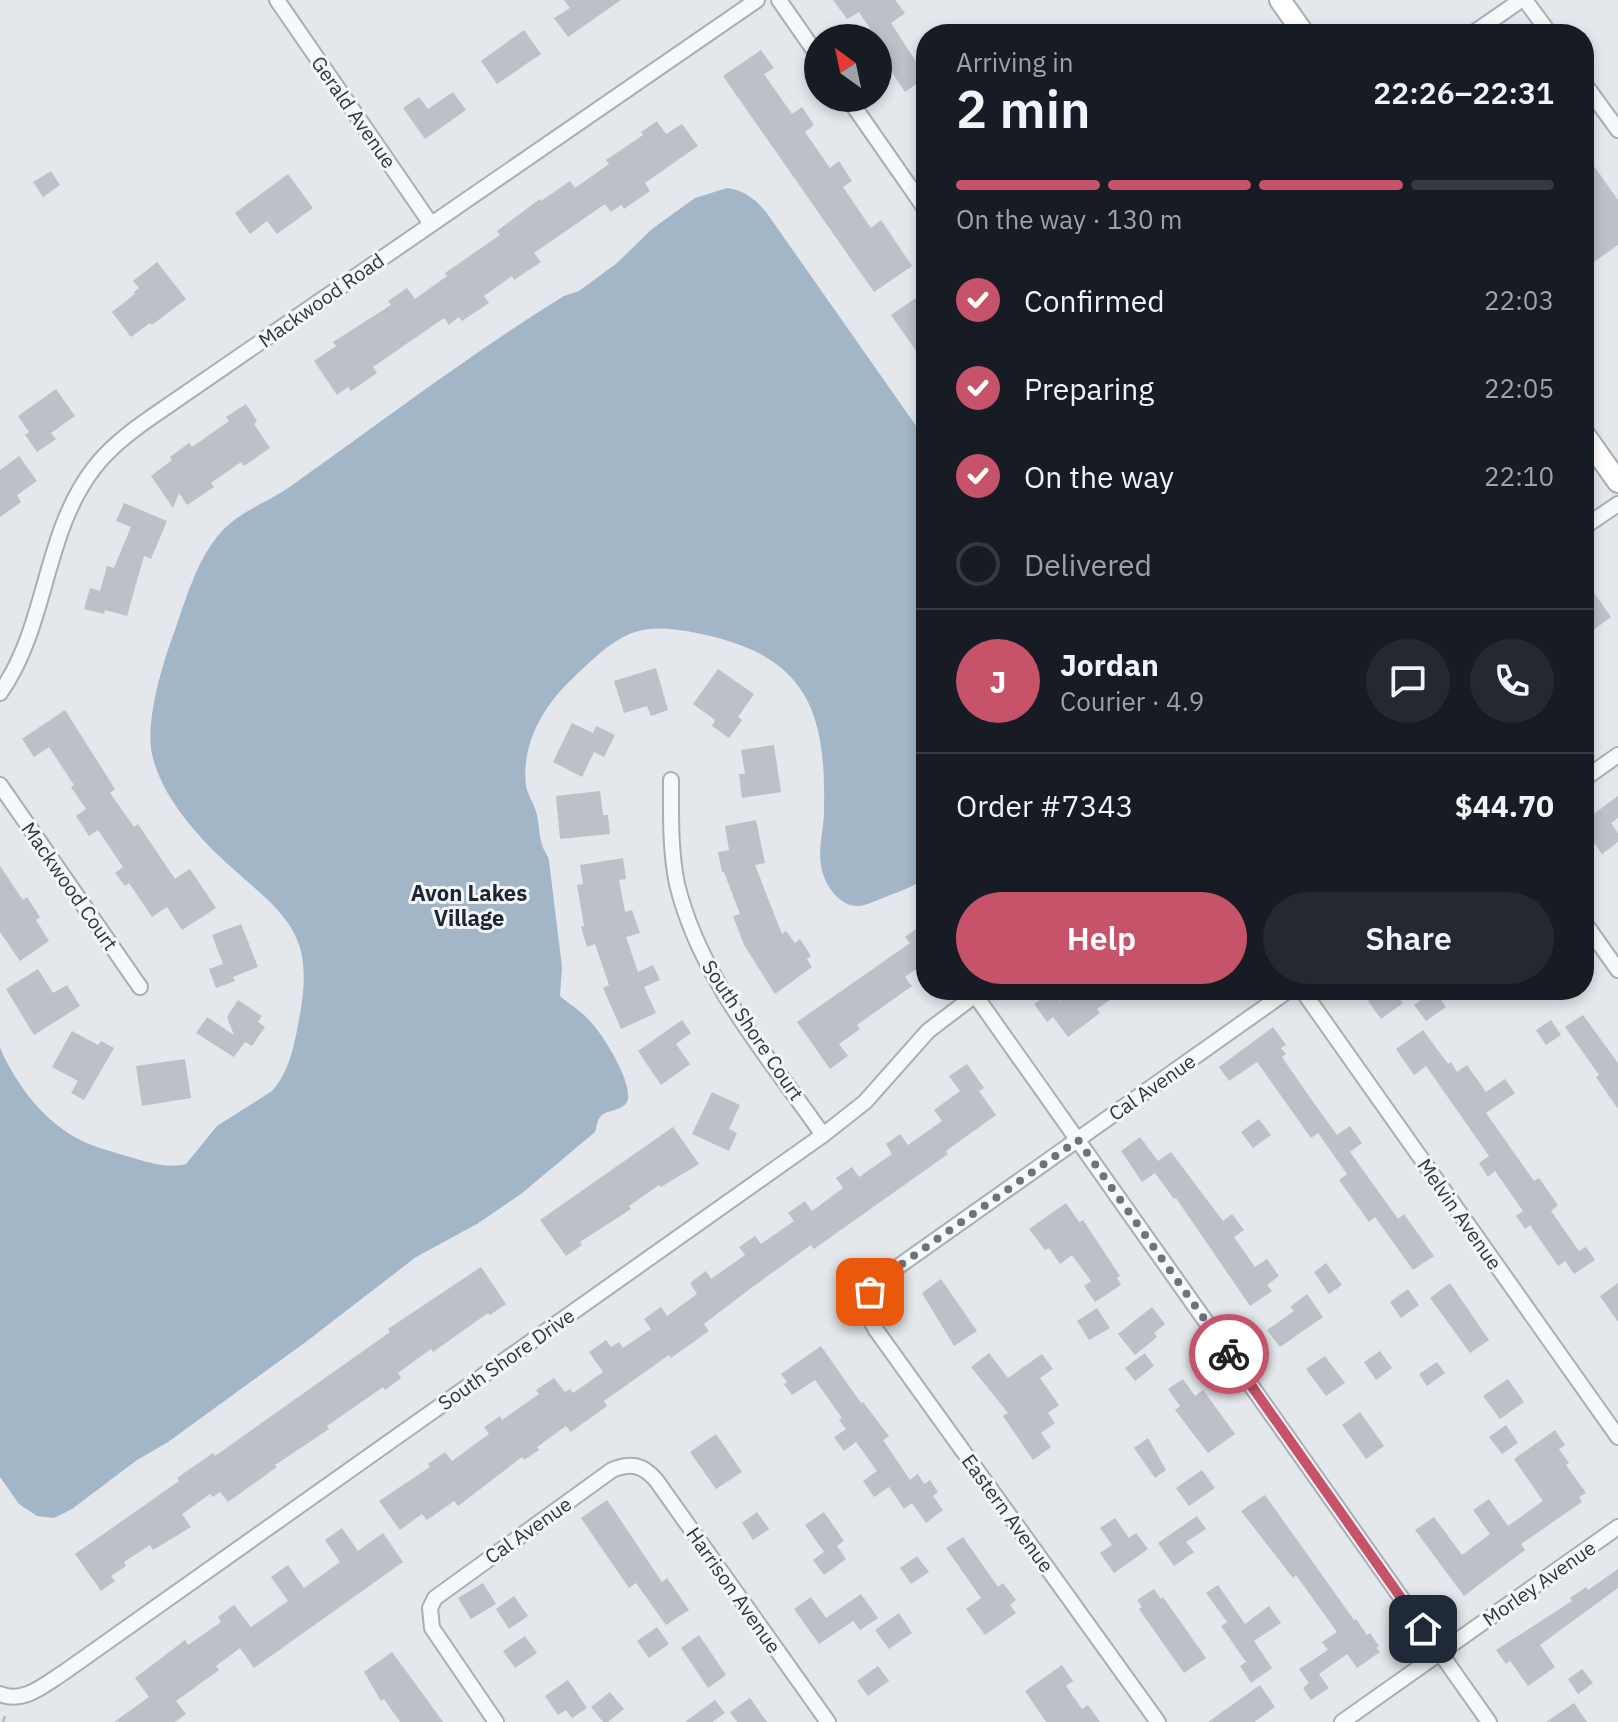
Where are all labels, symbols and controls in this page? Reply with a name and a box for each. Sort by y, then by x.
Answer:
north arrow [804,24,892,112]
map controls [804,24,892,112]
text: Arriving in [956,45,1073,79]
street label: Gerald Avenue [305,50,403,174]
text: 22:26–22:31 [1373,73,1554,112]
text: 2 min [956,75,1091,142]
text: On the way · 130 m [956,202,1182,236]
street label: Mackwood Road [253,247,389,353]
icon: check [956,278,1000,322]
text: Confirmed [1024,281,1165,320]
text: 22:03 [1484,283,1554,317]
icon: check [956,366,1000,410]
text: Preparing [1024,369,1154,408]
text: 22:05 [1484,371,1554,405]
icon: check [956,454,1000,498]
text: On the way [1024,457,1174,496]
text: 22:10 [1484,459,1554,493]
text: Delivered [1024,545,1152,584]
button: chat [1366,639,1450,723]
button: phone [1470,639,1554,723]
text: Jordan [1060,645,1159,684]
text: J [990,662,1006,701]
text: Courier · 4.9 [1060,684,1204,718]
text: Order #7343 [956,786,1133,825]
text: $44.70 [1455,786,1554,825]
street label: Mackwood Court [16,816,124,956]
district label: Avon Lakes Village [411,878,527,932]
button: Help [956,892,1247,984]
button: Share [1263,892,1554,984]
street label: South Shore Court [696,955,810,1105]
street label: Cal Avenue [1103,1047,1201,1127]
street label: Melvin Avenue [1412,1153,1508,1275]
pin [836,1258,904,1326]
icon: bag [848,1270,892,1314]
street label: South Shore Drive [432,1302,580,1416]
courier [1189,1314,1269,1394]
icon: bike [1207,1332,1251,1376]
street label: Eastern Avenue [956,1448,1060,1578]
street label: Cal Avenue [479,1490,577,1570]
street label: Harrison Avenue [680,1522,788,1658]
street label: Morley Avenue [1477,1534,1601,1632]
pin [1389,1595,1457,1663]
icon: home [1401,1607,1445,1651]

